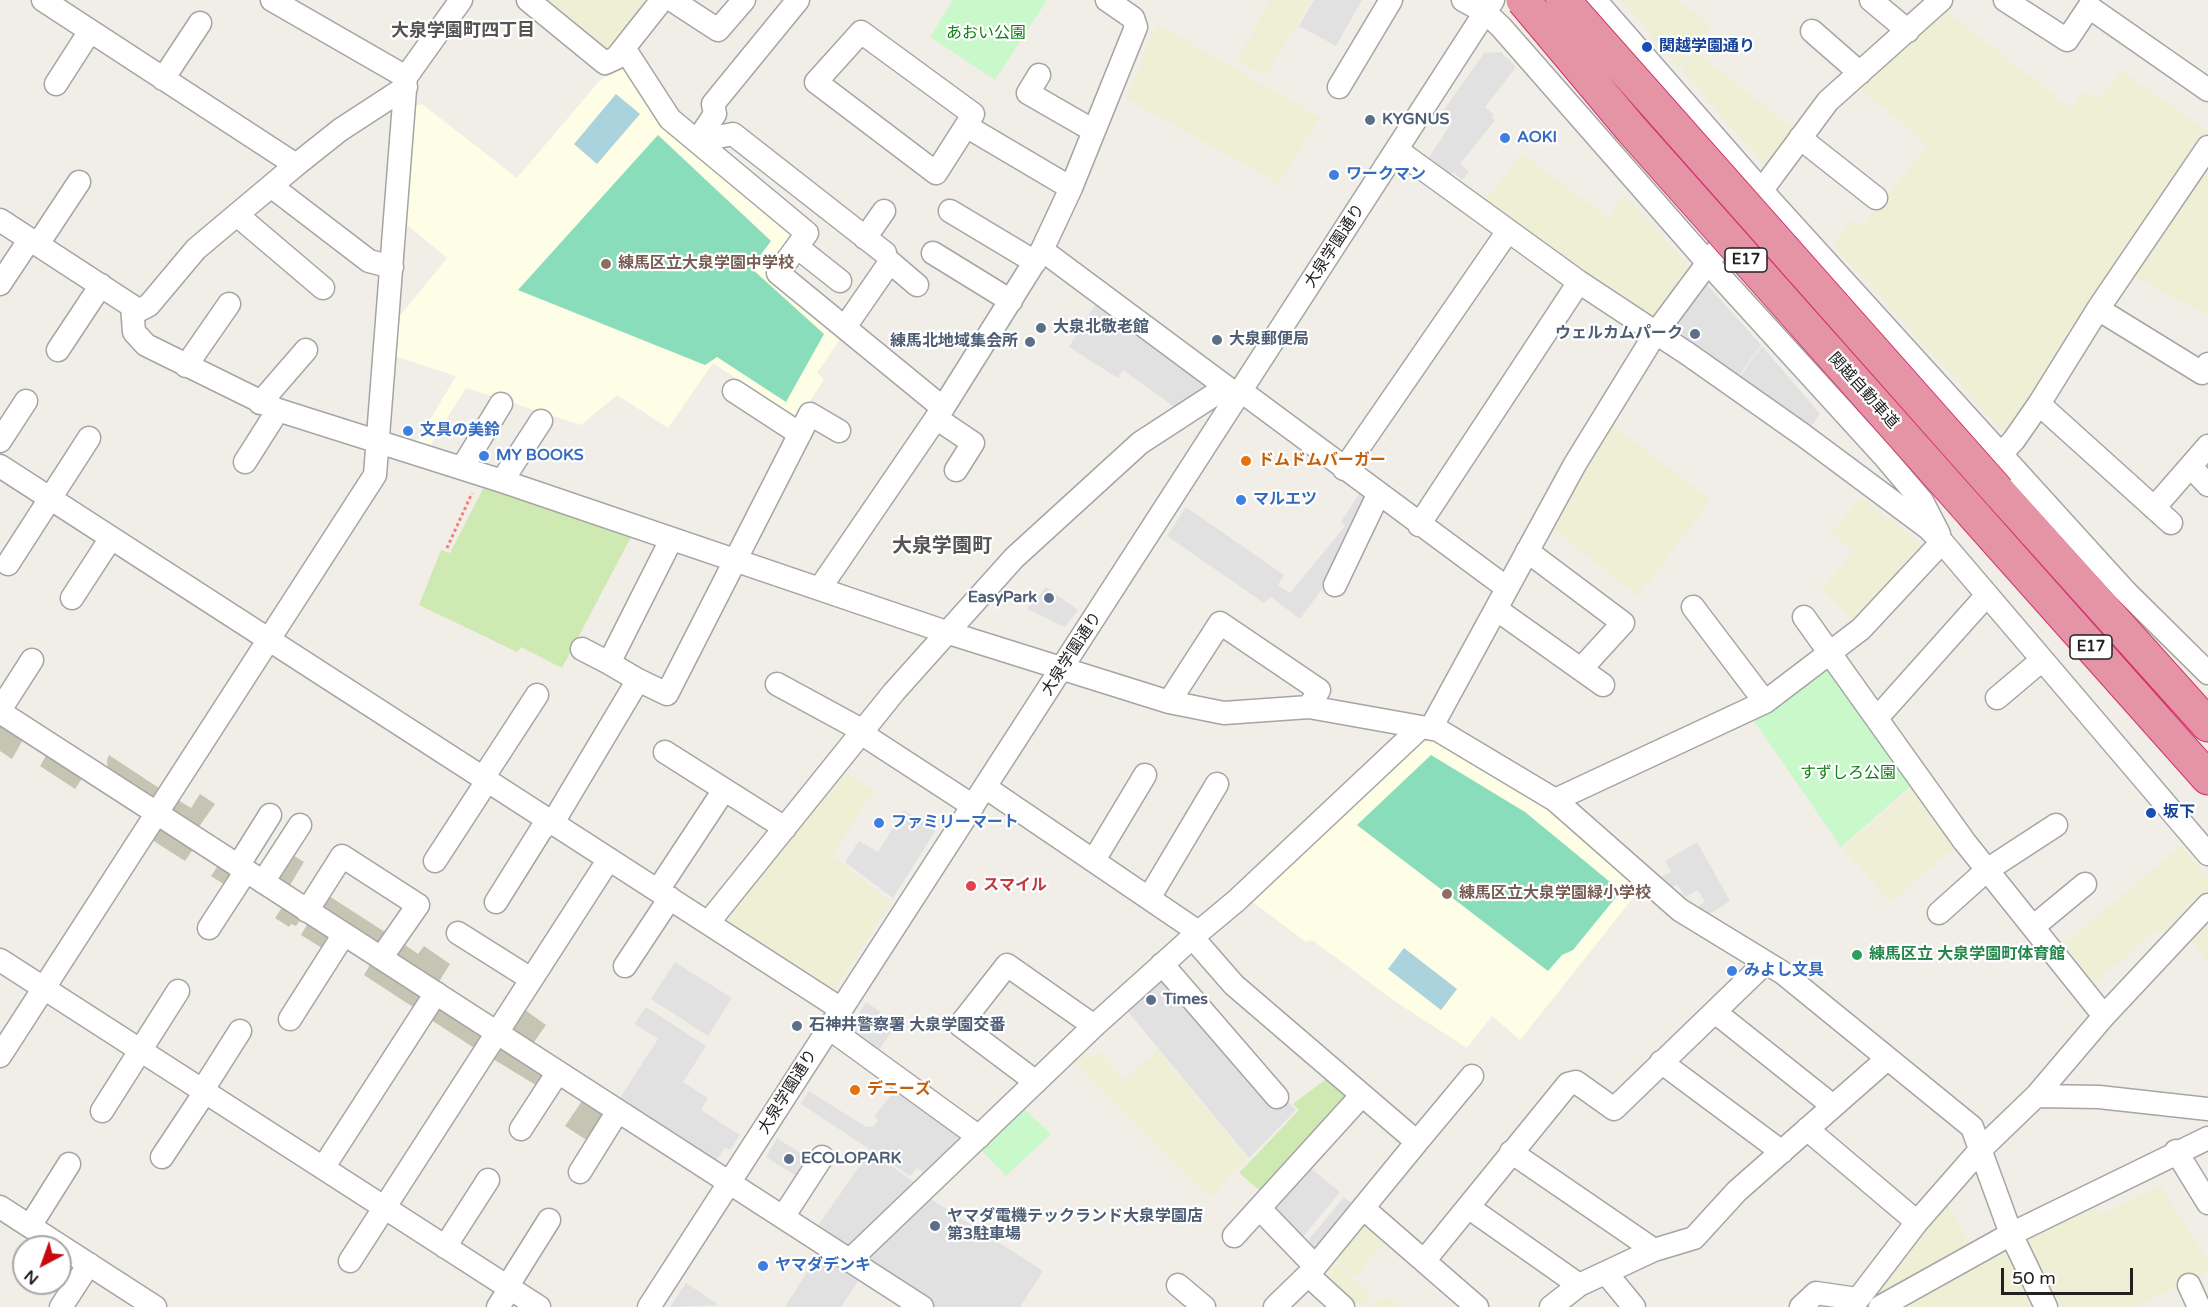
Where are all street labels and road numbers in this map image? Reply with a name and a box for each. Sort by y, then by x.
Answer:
street label: 大泉学園通り [1301,201,1369,291]
road number: E17 [1725,248,1767,272]
street label: 関越自動車道 [1824,349,1902,433]
street label: 大泉学園通り [1038,609,1106,699]
road number: E17 [2070,635,2112,659]
street label: 大泉学園通り [754,1046,822,1138]

